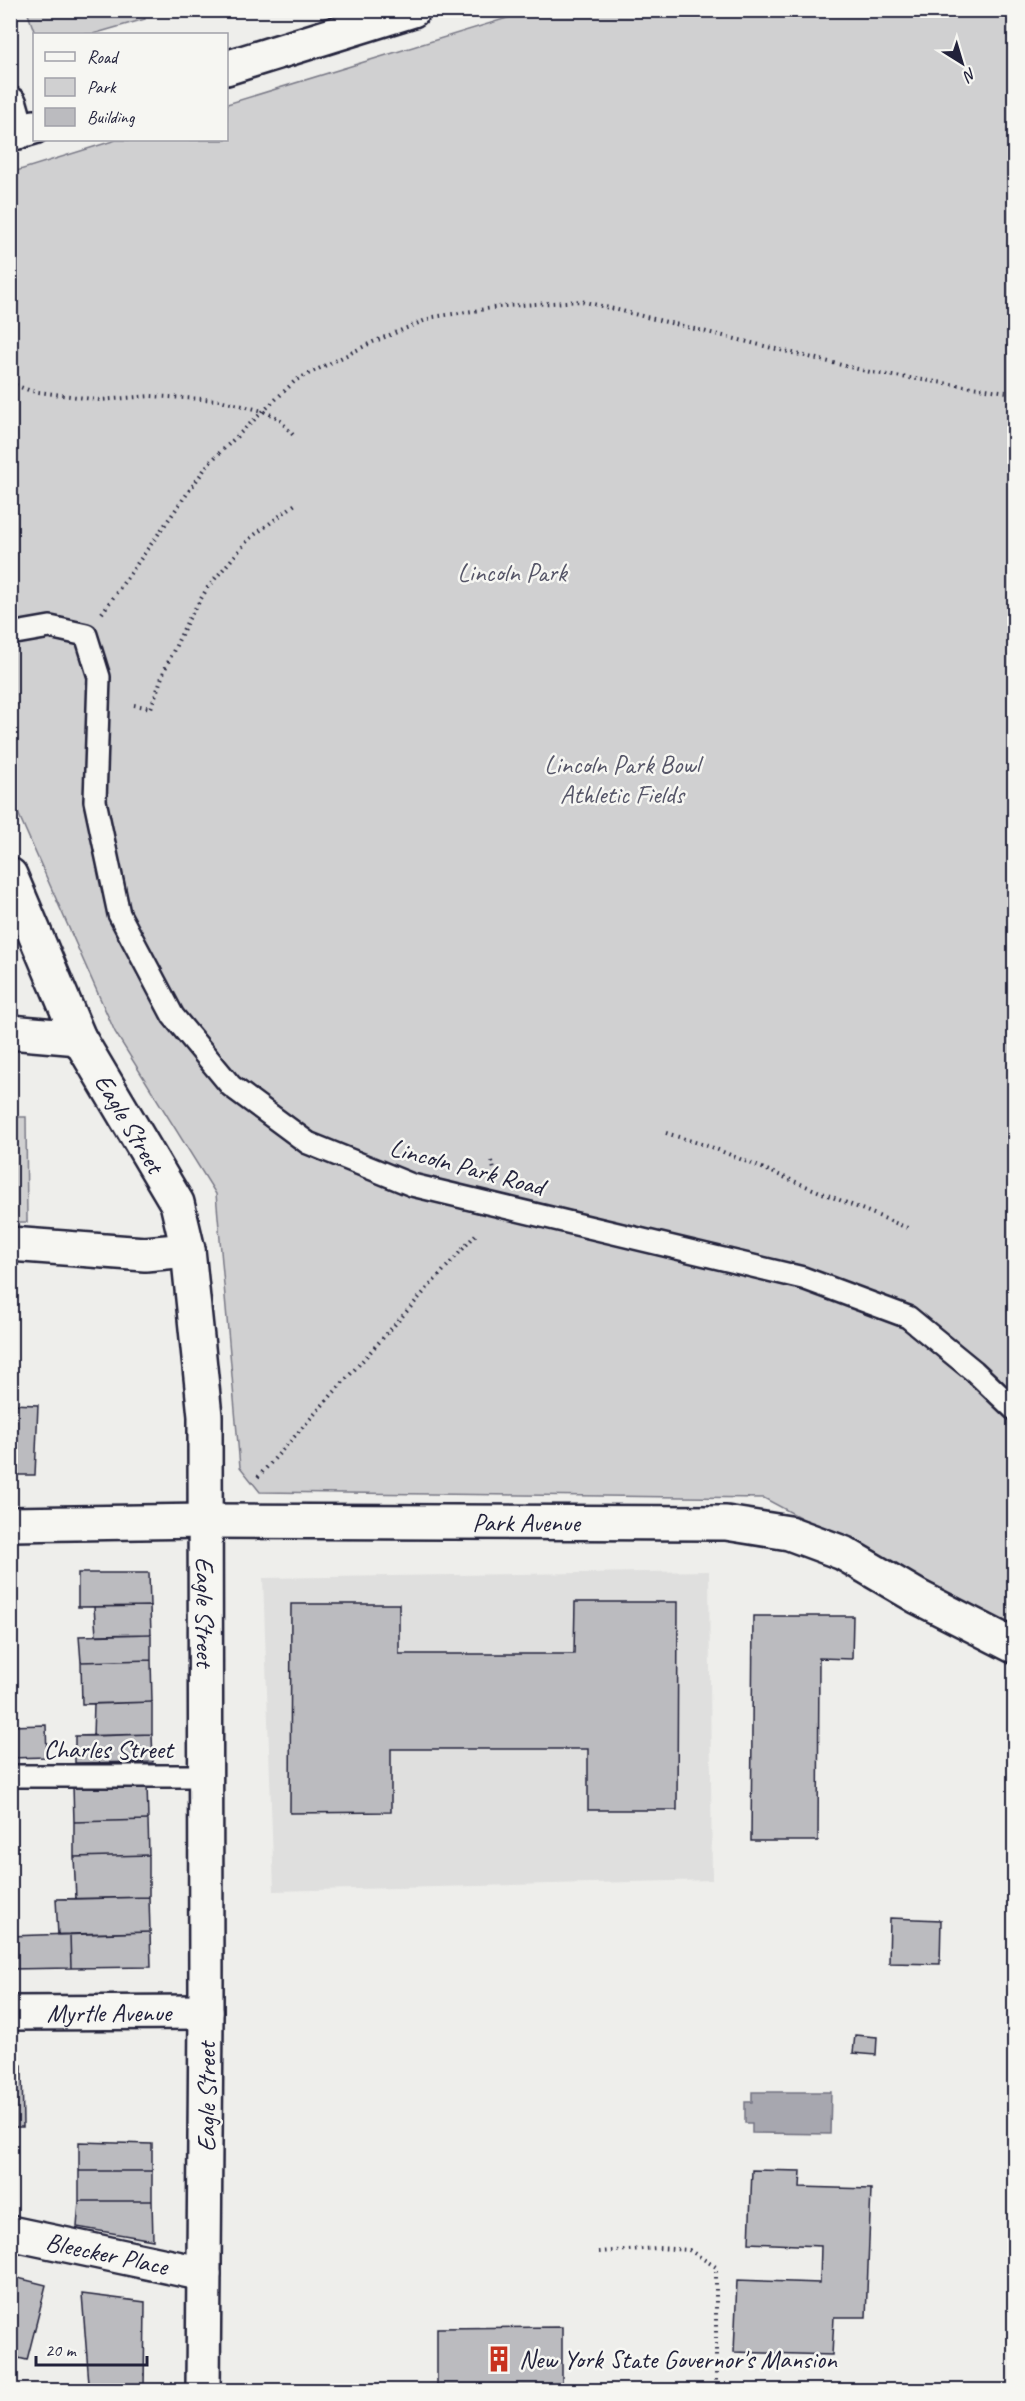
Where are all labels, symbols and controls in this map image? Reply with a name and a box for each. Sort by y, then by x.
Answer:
legend [33,33,228,141]
north arrow [932,33,992,93]
text: Road [87,46,120,68]
text: N [958,63,980,87]
text: Park [87,76,117,98]
text: Building [87,106,136,128]
park label: Lincoln Park [457,556,569,589]
park label: Lincoln Park Bowl Athletic Fields [544,748,704,811]
street label: Eagle Street [87,1068,173,1181]
street label: Lincoln Park Road [386,1131,551,1204]
street label: Park Avenue [472,1506,582,1539]
street label: Eagle Street [189,1557,222,1669]
street label: Charles Street [43,1733,175,1766]
street label: Myrtle Avenue [47,1996,174,2029]
street label: Eagle Street [190,2040,223,2152]
street label: Bleecker Place [43,2225,172,2283]
scale bar [36,2329,147,2367]
text: 20 m [45,2339,78,2361]
place label: New York State Governor's Mansion [519,2343,838,2376]
building icon: New York State Governor's Mansion [484,2344,514,2374]

